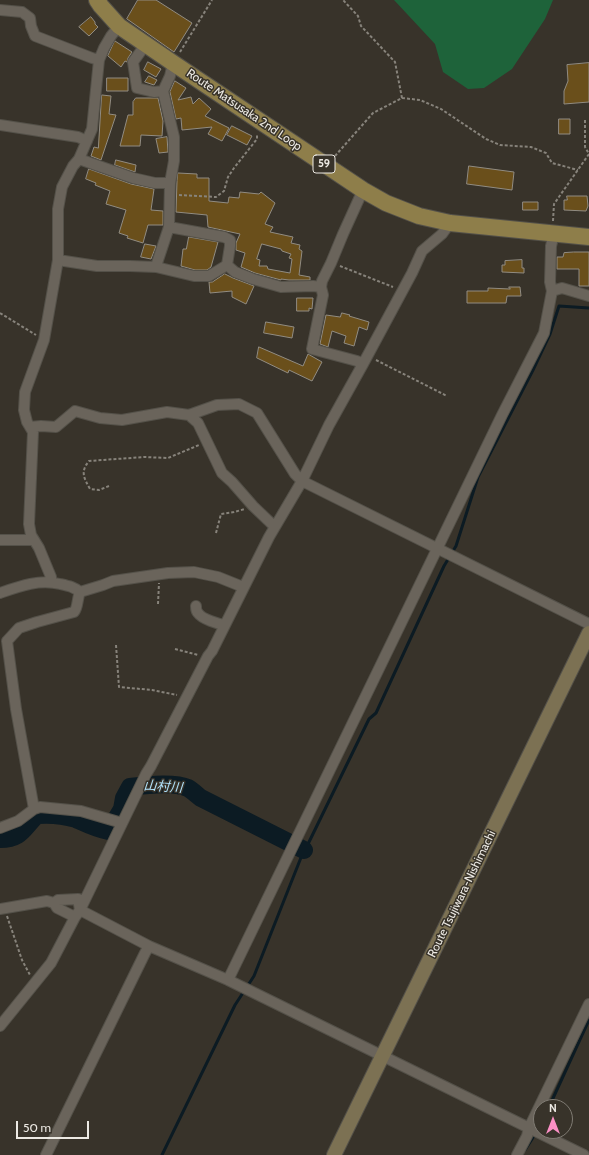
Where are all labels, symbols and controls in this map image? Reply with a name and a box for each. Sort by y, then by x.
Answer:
street label: Route Matsusaka 2nd Loop [184,66,304,154]
road number: 59 [313,155,335,173]
water label: 山村川 [143,778,183,796]
street label: Route Tsujiwara-Nishimachi [425,828,499,960]
north arrow [533,1099,573,1139]
text: N [549,1101,557,1115]
scale bar [18,1113,91,1139]
text: 50 m [23,1120,51,1135]

